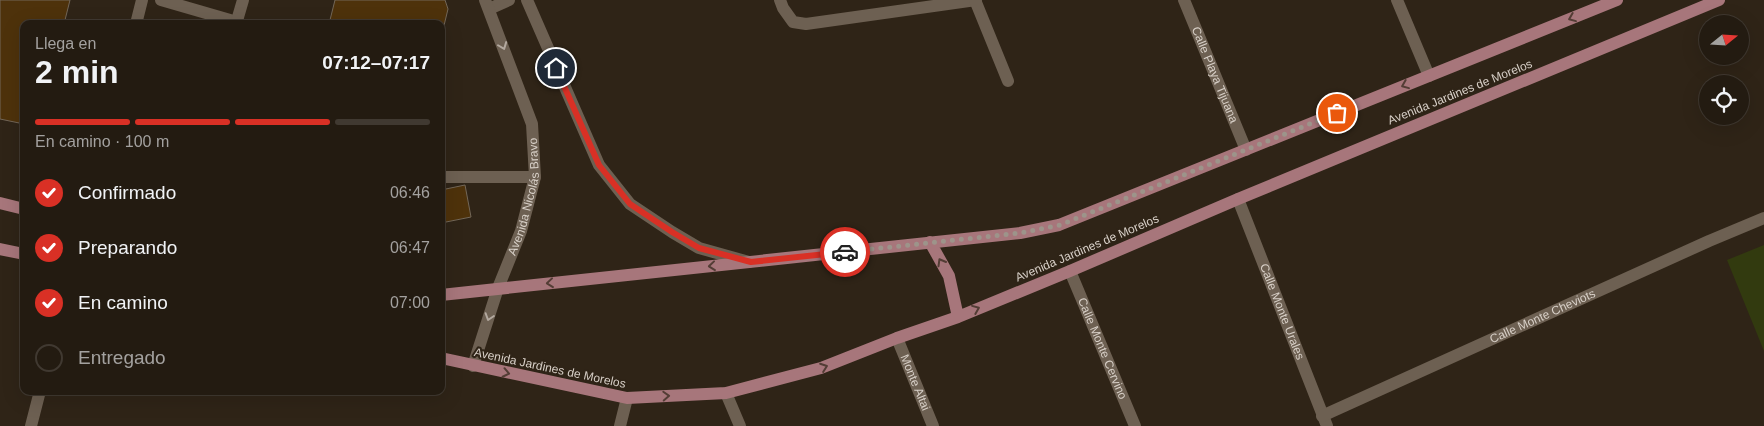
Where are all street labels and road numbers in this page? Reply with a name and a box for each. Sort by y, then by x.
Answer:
street label: Calle Playa Tijuana [1189,25,1241,125]
street label: Avenida Jardines de Morelos [1386,57,1534,127]
street label: Avenida Nicolás Bravo [505,137,542,257]
street label: Avenida Jardines de Morelos [1013,211,1161,285]
street label: Calle Monte Urales [1257,262,1307,362]
street label: Calle Monte Cheviots [1488,286,1597,346]
street label: Calle Monte Cervino [1075,296,1130,402]
street label: Avenida Jardines de Morelos [473,345,627,391]
street label: Monte Altai [897,352,933,413]

